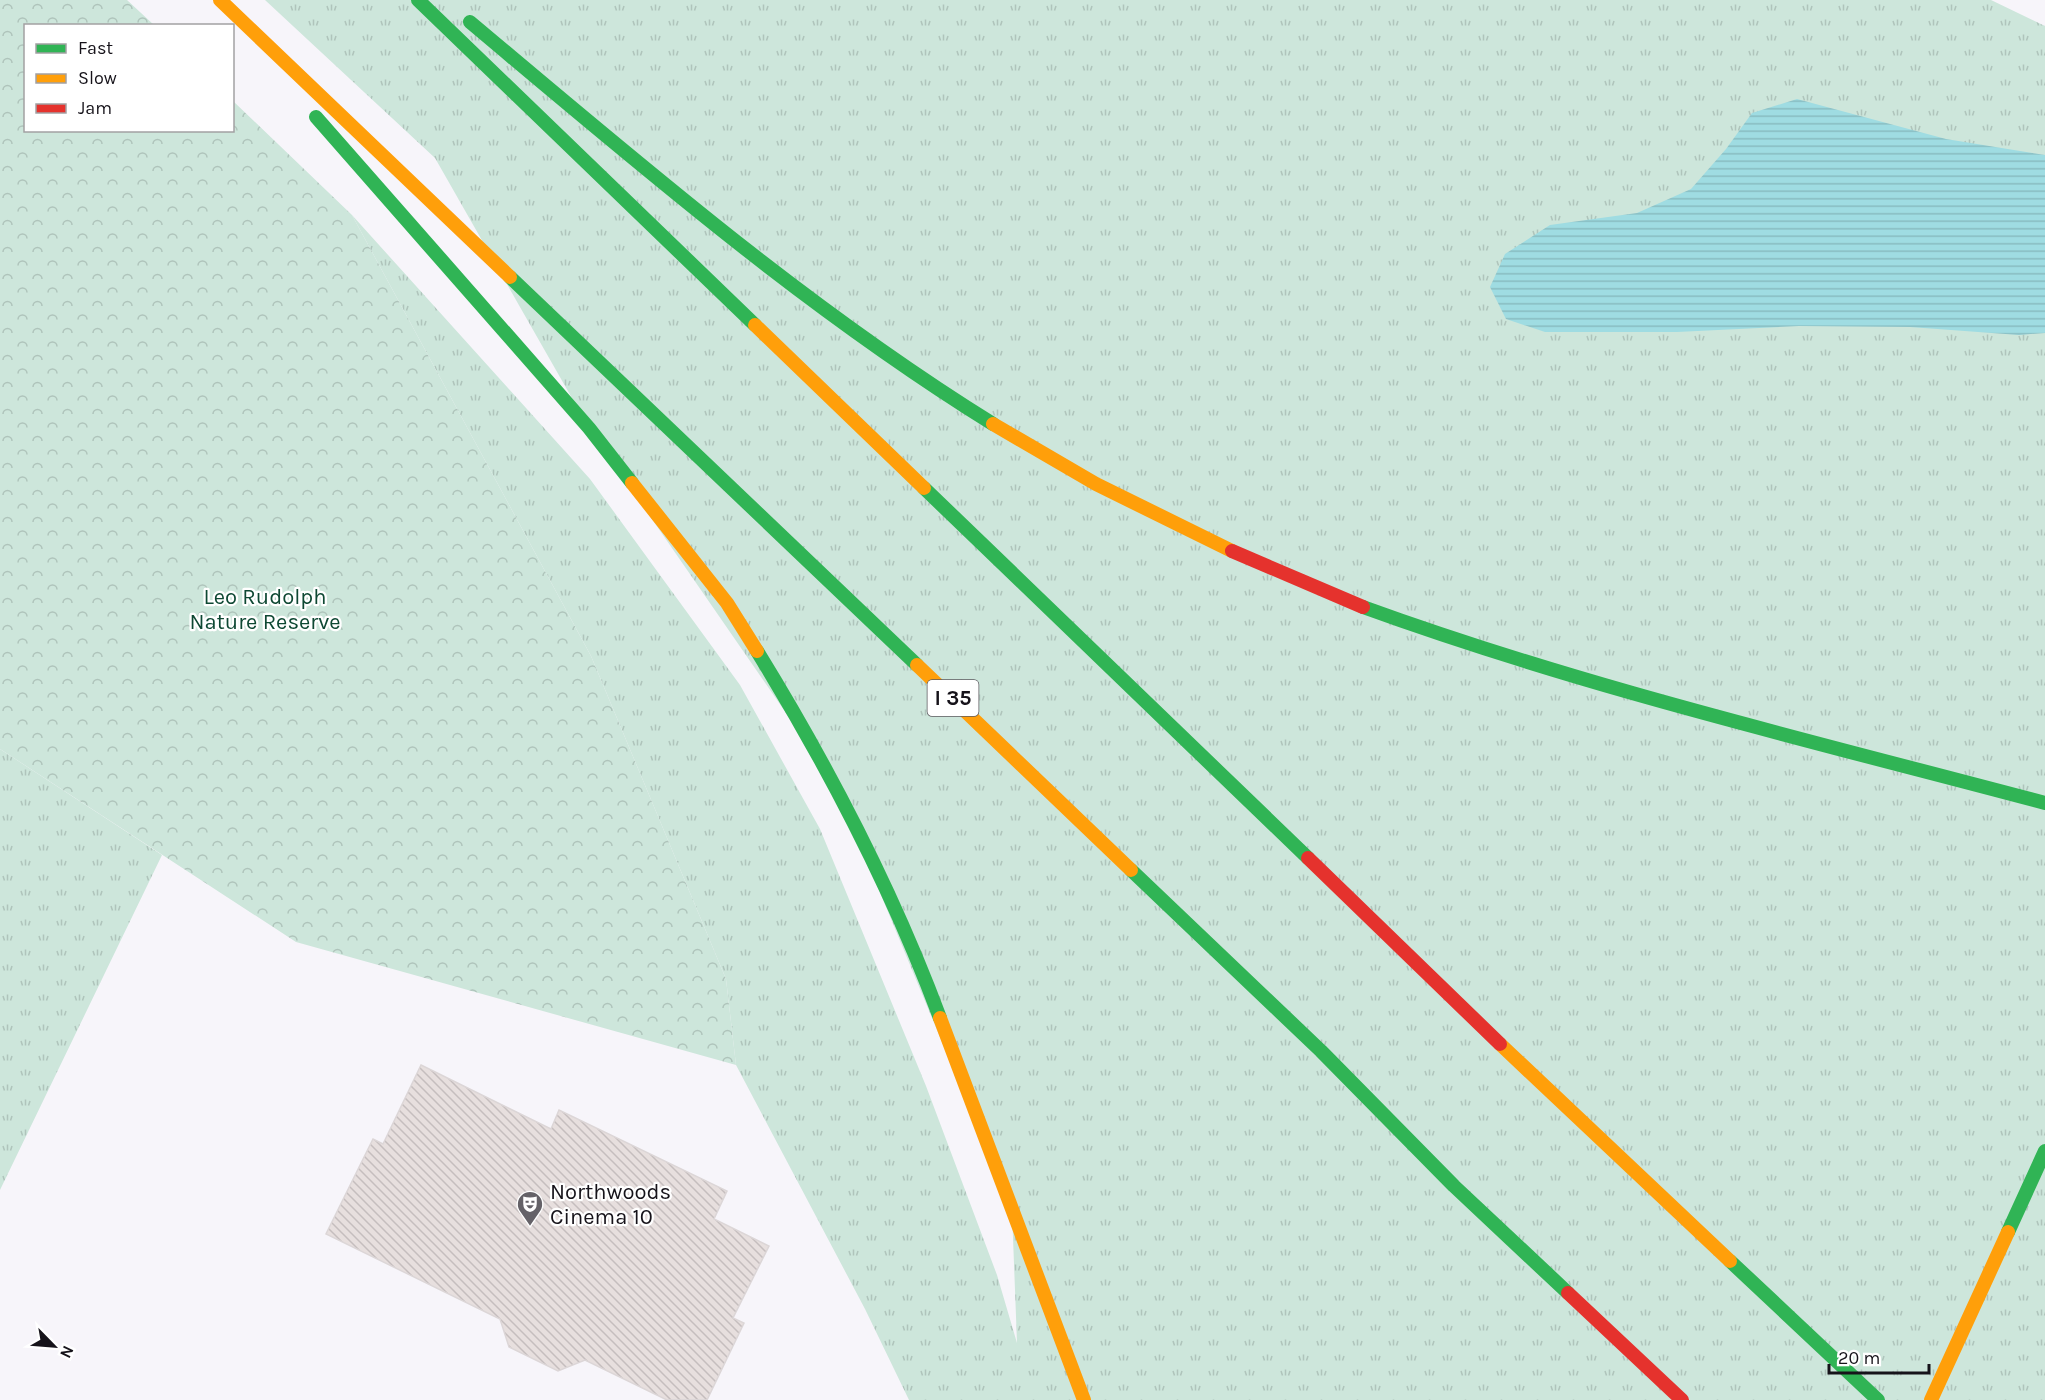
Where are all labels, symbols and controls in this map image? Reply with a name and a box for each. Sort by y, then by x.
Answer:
legend [24,24,234,132]
text: Fast [78,37,113,59]
text: Slow [78,67,117,89]
text: Jam [78,97,112,119]
park label: Leo Rudolph Nature Reserve [189,584,341,635]
road number: I 35 [928,680,978,716]
place label: Northwoods Cinema 10 [550,1179,671,1230]
theatre icon: Northwoods Cinema 10 [515,1189,545,1227]
north arrow [24,1316,84,1376]
scale bar [1829,1337,1930,1375]
text: N [56,1343,78,1361]
text: 20 m [1838,1347,1880,1369]

